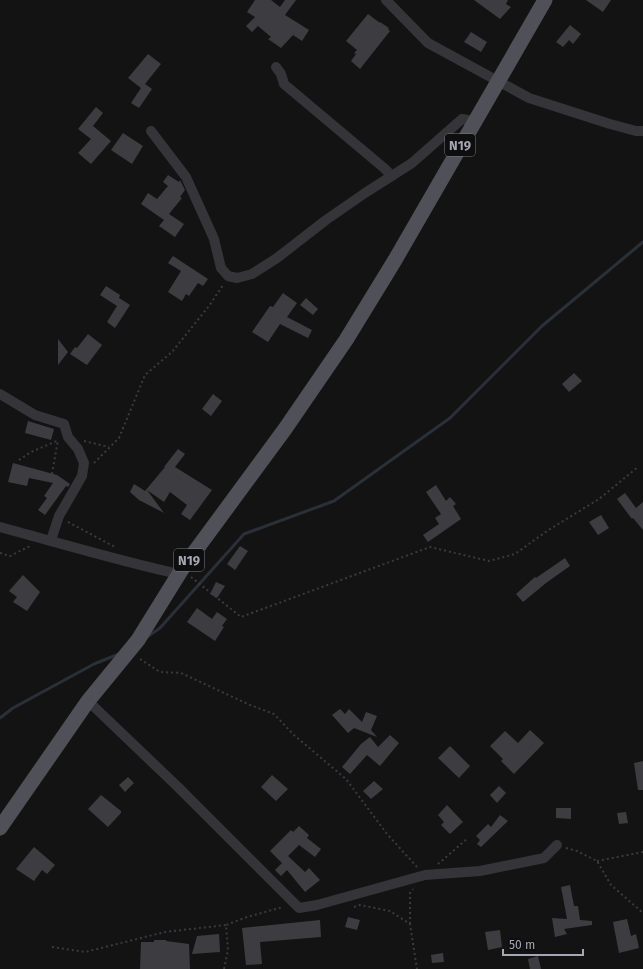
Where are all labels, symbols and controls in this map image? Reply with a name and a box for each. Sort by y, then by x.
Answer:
road number: N19 [445,134,475,156]
road number: N19 [174,549,204,571]
scale bar [503,931,583,957]
text: 50 m [509,938,535,952]

